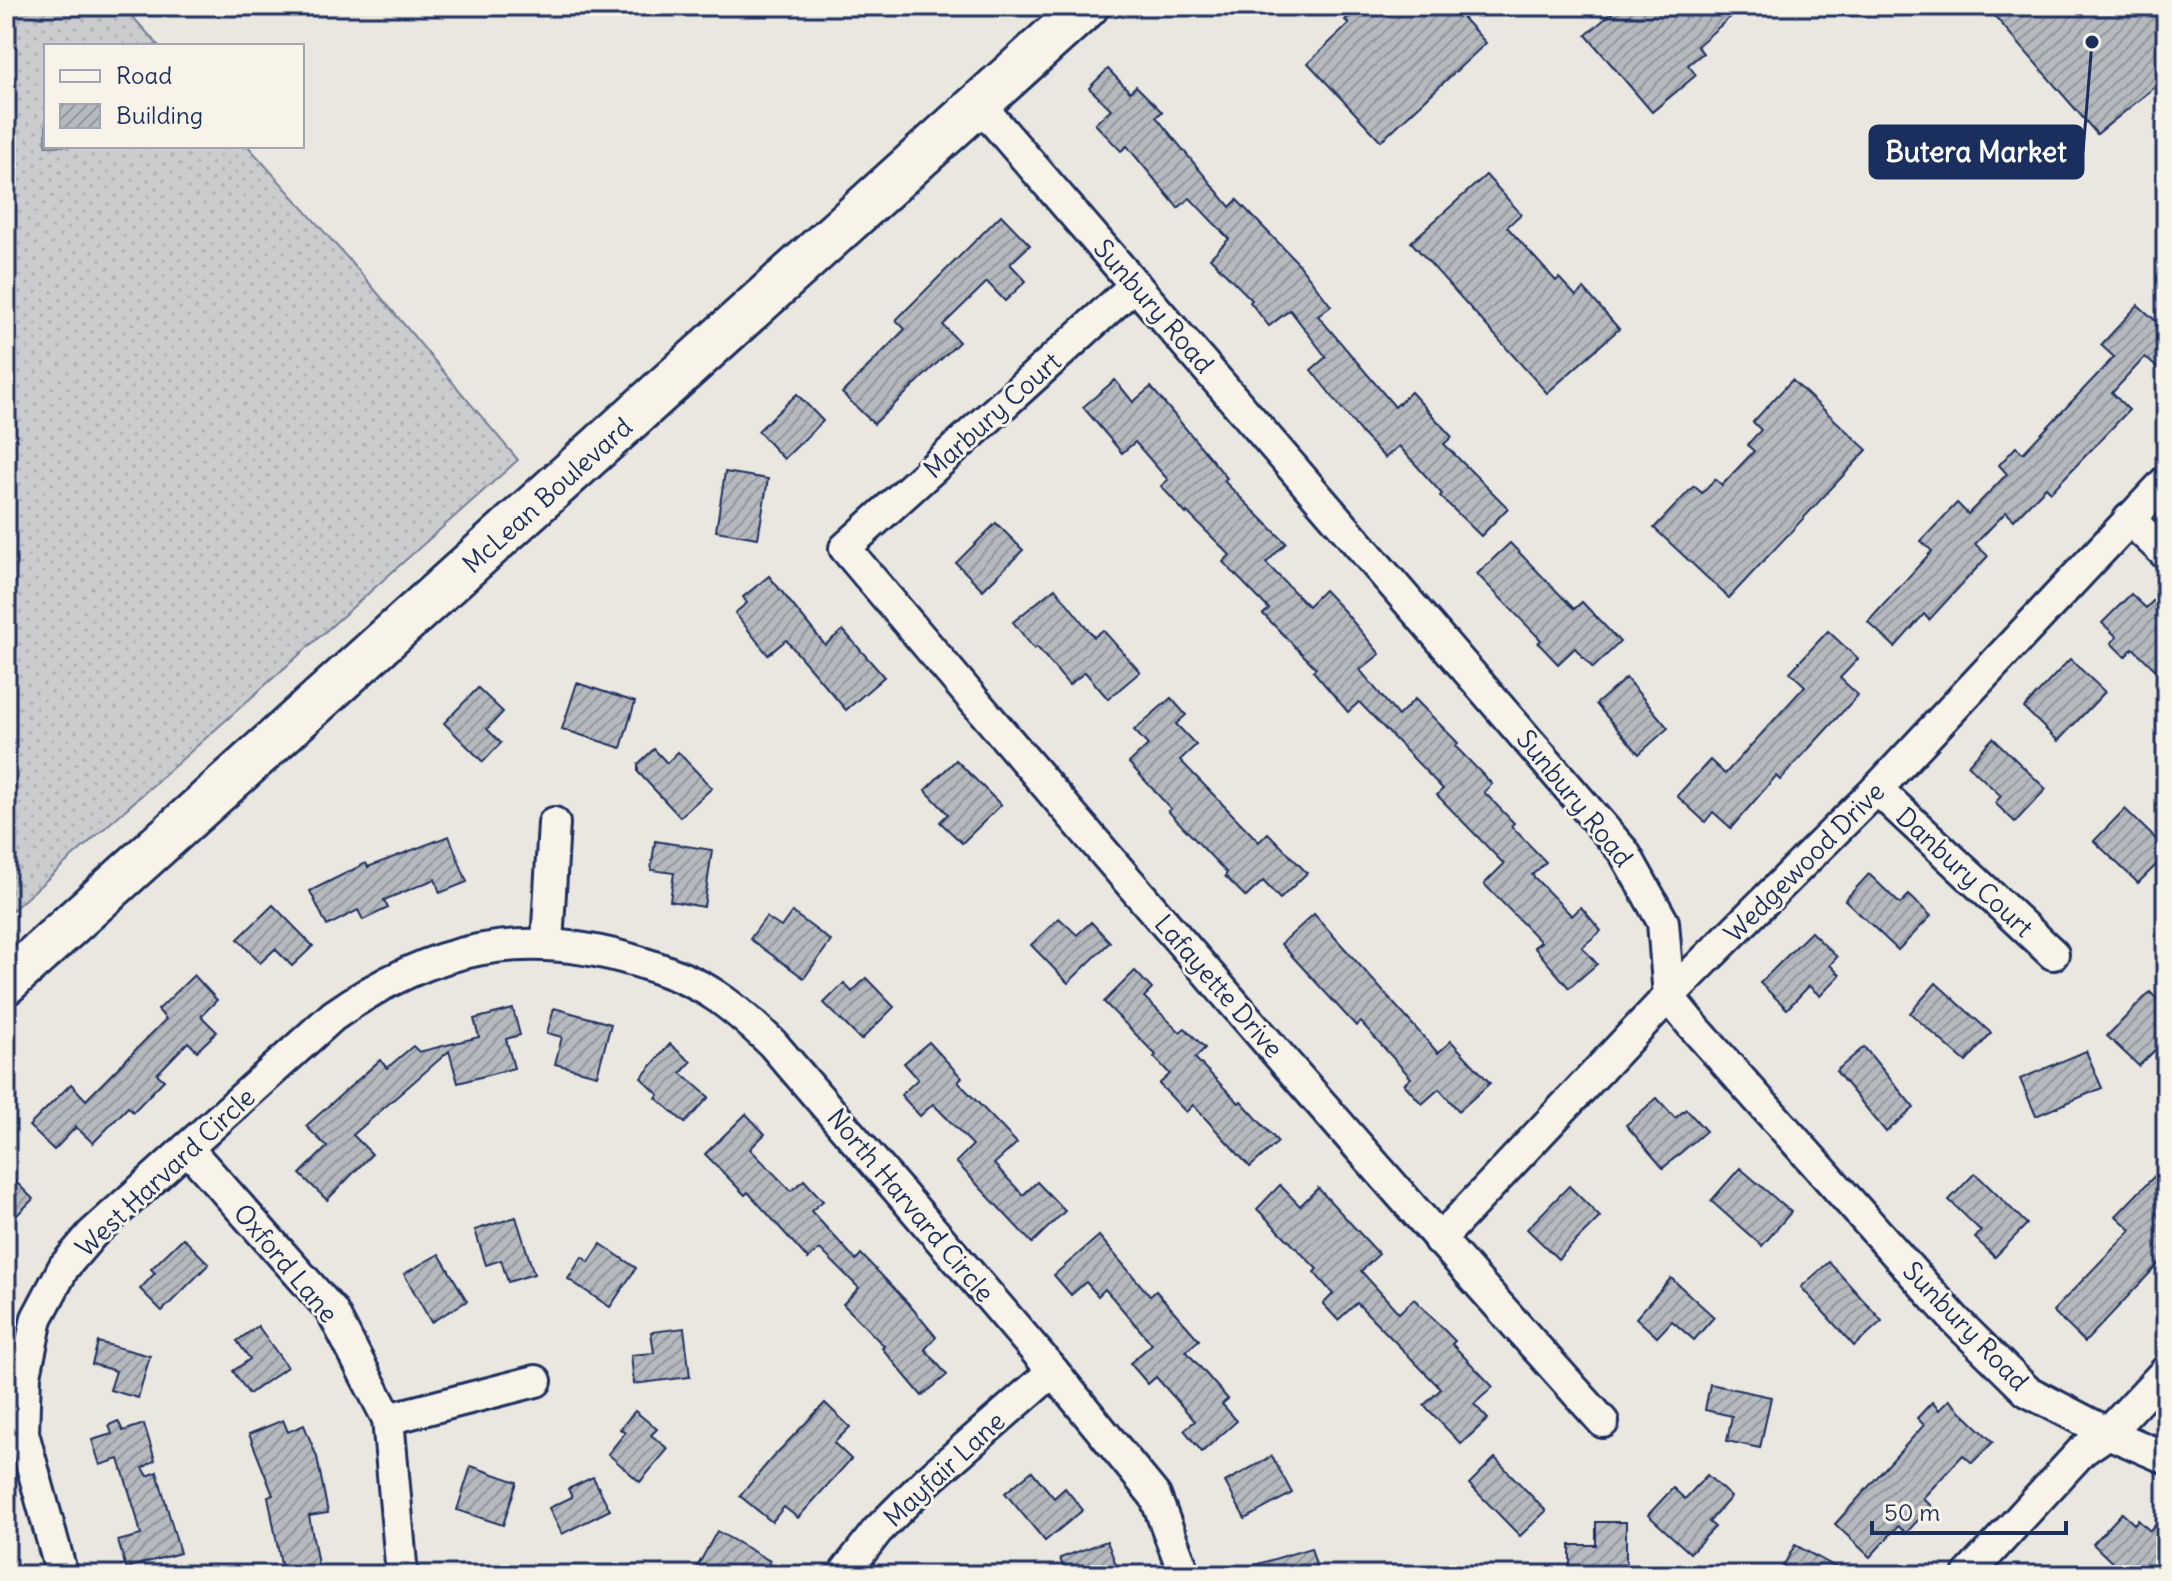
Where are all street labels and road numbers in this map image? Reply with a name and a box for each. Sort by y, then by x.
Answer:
street label: Sunbury Road [1087,232,1221,380]
street label: Marbury Court [916,345,1068,485]
street label: McLean Boulevard [455,410,639,580]
street label: Sunbury Road [1510,723,1640,873]
street label: Wedgewood Drive [1717,775,1891,949]
street label: Danbury Court [1890,800,2041,944]
street label: Lafayette Drive [1148,907,1290,1065]
street label: West Harvard Circle [69,1080,261,1264]
street label: North Harvard Circle [820,1101,1002,1309]
street label: Oxford Lane [227,1197,345,1329]
street label: Sunbury Road [1896,1255,2036,1397]
street label: Mayfair Lane [876,1404,1012,1534]

